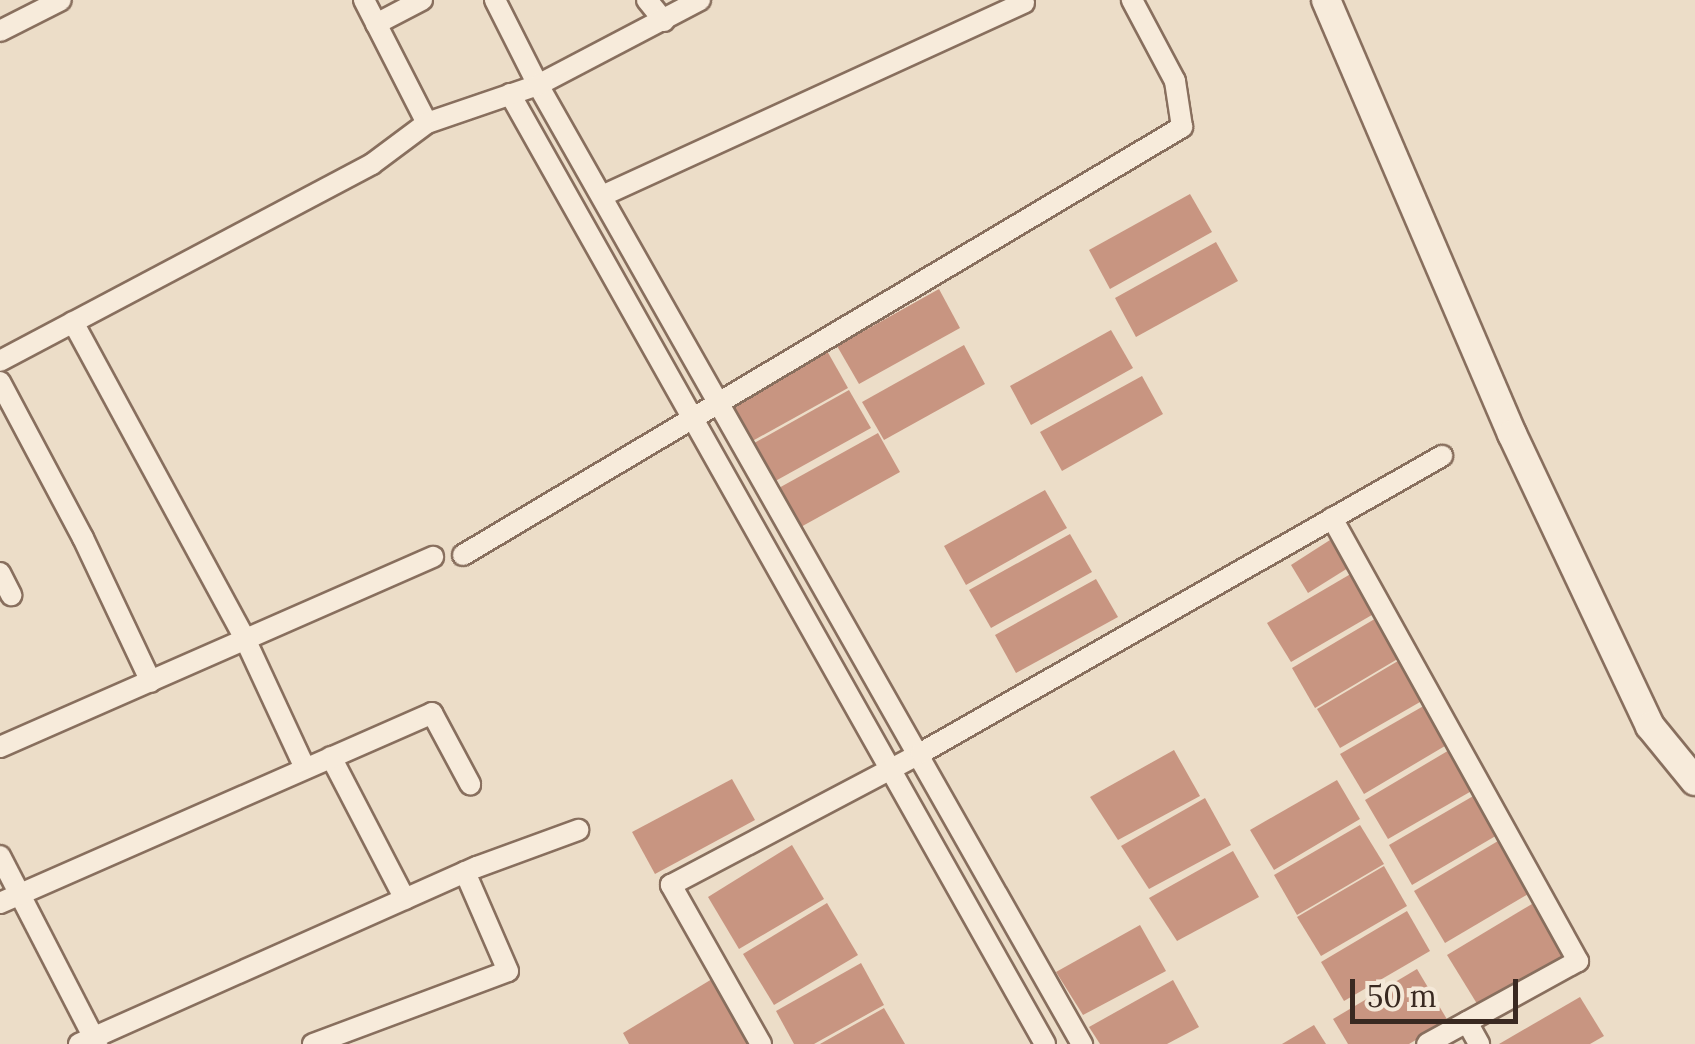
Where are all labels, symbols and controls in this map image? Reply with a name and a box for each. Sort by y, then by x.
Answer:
scale bar [1355,959,1522,1021]
text: 50 m [1367,977,1437,1015]

